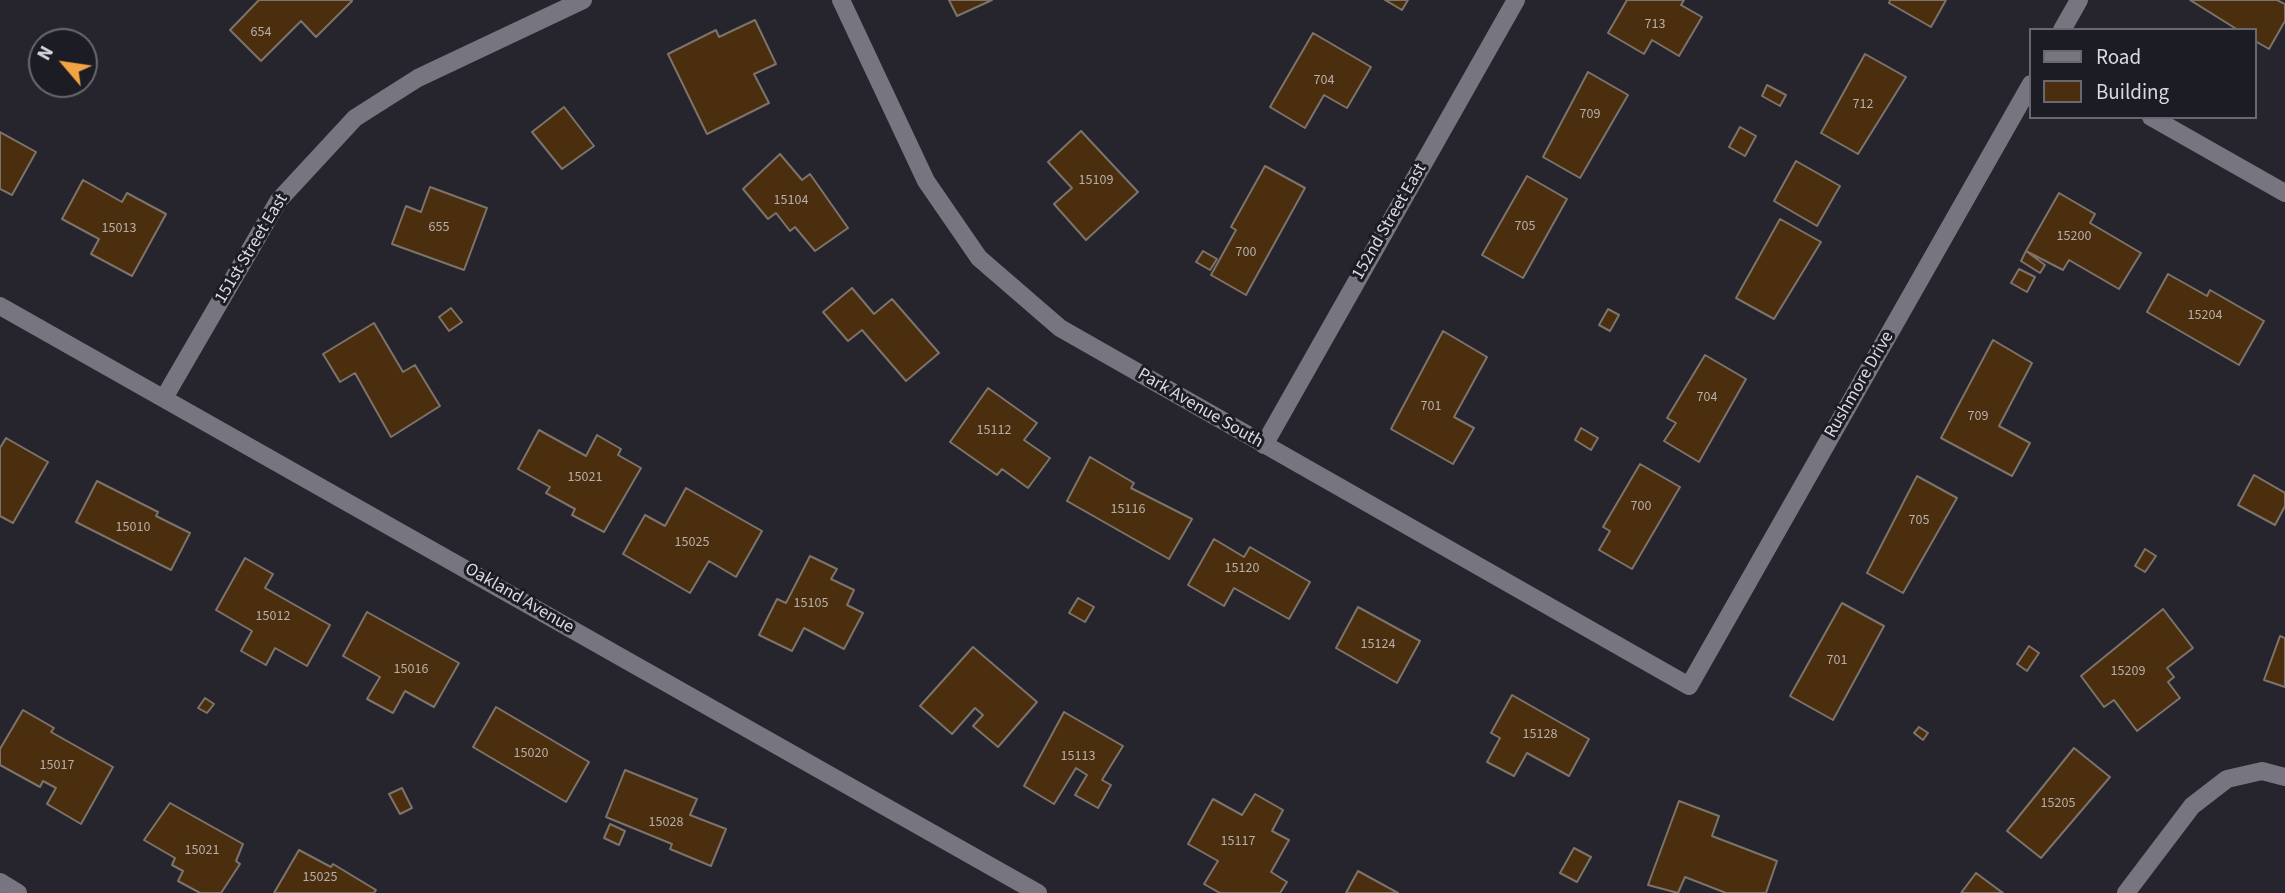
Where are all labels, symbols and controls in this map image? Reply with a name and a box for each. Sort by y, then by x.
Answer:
house number: 713 [1645,17,1665,33]
house number: 654 [251,25,271,41]
north arrow [28,28,98,98]
legend [2030,28,2257,119]
text: N [31,41,61,66]
text: Road [2096,42,2141,72]
house number: 704 [1314,73,1334,89]
text: Building [2096,77,2169,107]
house number: 712 [1853,97,1873,113]
house number: 709 [1580,107,1600,123]
street label: 152nd Street East [1348,160,1432,284]
house number: 15109 [1079,173,1113,189]
street label: 151st Street East [211,190,293,308]
house number: 15104 [774,193,808,209]
house number: 705 [1515,219,1535,235]
house number: 655 [429,220,449,236]
house number: 15013 [102,221,136,237]
house number: 15200 [2057,229,2091,245]
house number: 700 [1236,245,1256,261]
house number: 15204 [2188,308,2222,324]
street label: Rushmore Drive [1821,328,1899,442]
street label: Park Avenue South [1133,364,1267,454]
house number: 704 [1697,390,1717,406]
house number: 701 [1421,399,1441,415]
house number: 709 [1968,409,1988,425]
house number: 15112 [977,423,1011,439]
house number: 15021 [568,470,602,486]
house number: 700 [1631,499,1651,515]
house number: 15116 [1111,502,1145,518]
house number: 705 [1909,513,1929,529]
house number: 15010 [116,520,150,536]
house number: 15025 [675,535,709,551]
street label: Oakland Avenue [461,559,577,639]
house number: 15120 [1225,561,1259,577]
house number: 15105 [794,596,828,612]
house number: 15012 [256,609,290,625]
house number: 15124 [1361,637,1395,653]
house number: 701 [1827,653,1847,669]
house number: 15016 [394,662,428,678]
house number: 15209 [2111,664,2145,680]
house number: 15128 [1523,727,1557,743]
house number: 15020 [514,746,548,762]
house number: 15113 [1061,749,1095,765]
house number: 15017 [40,758,74,774]
house number: 15205 [2041,796,2075,812]
house number: 15028 [649,815,683,831]
house number: 15117 [1221,834,1255,850]
house number: 15021 [185,843,219,859]
house number: 15025 [303,870,337,886]

